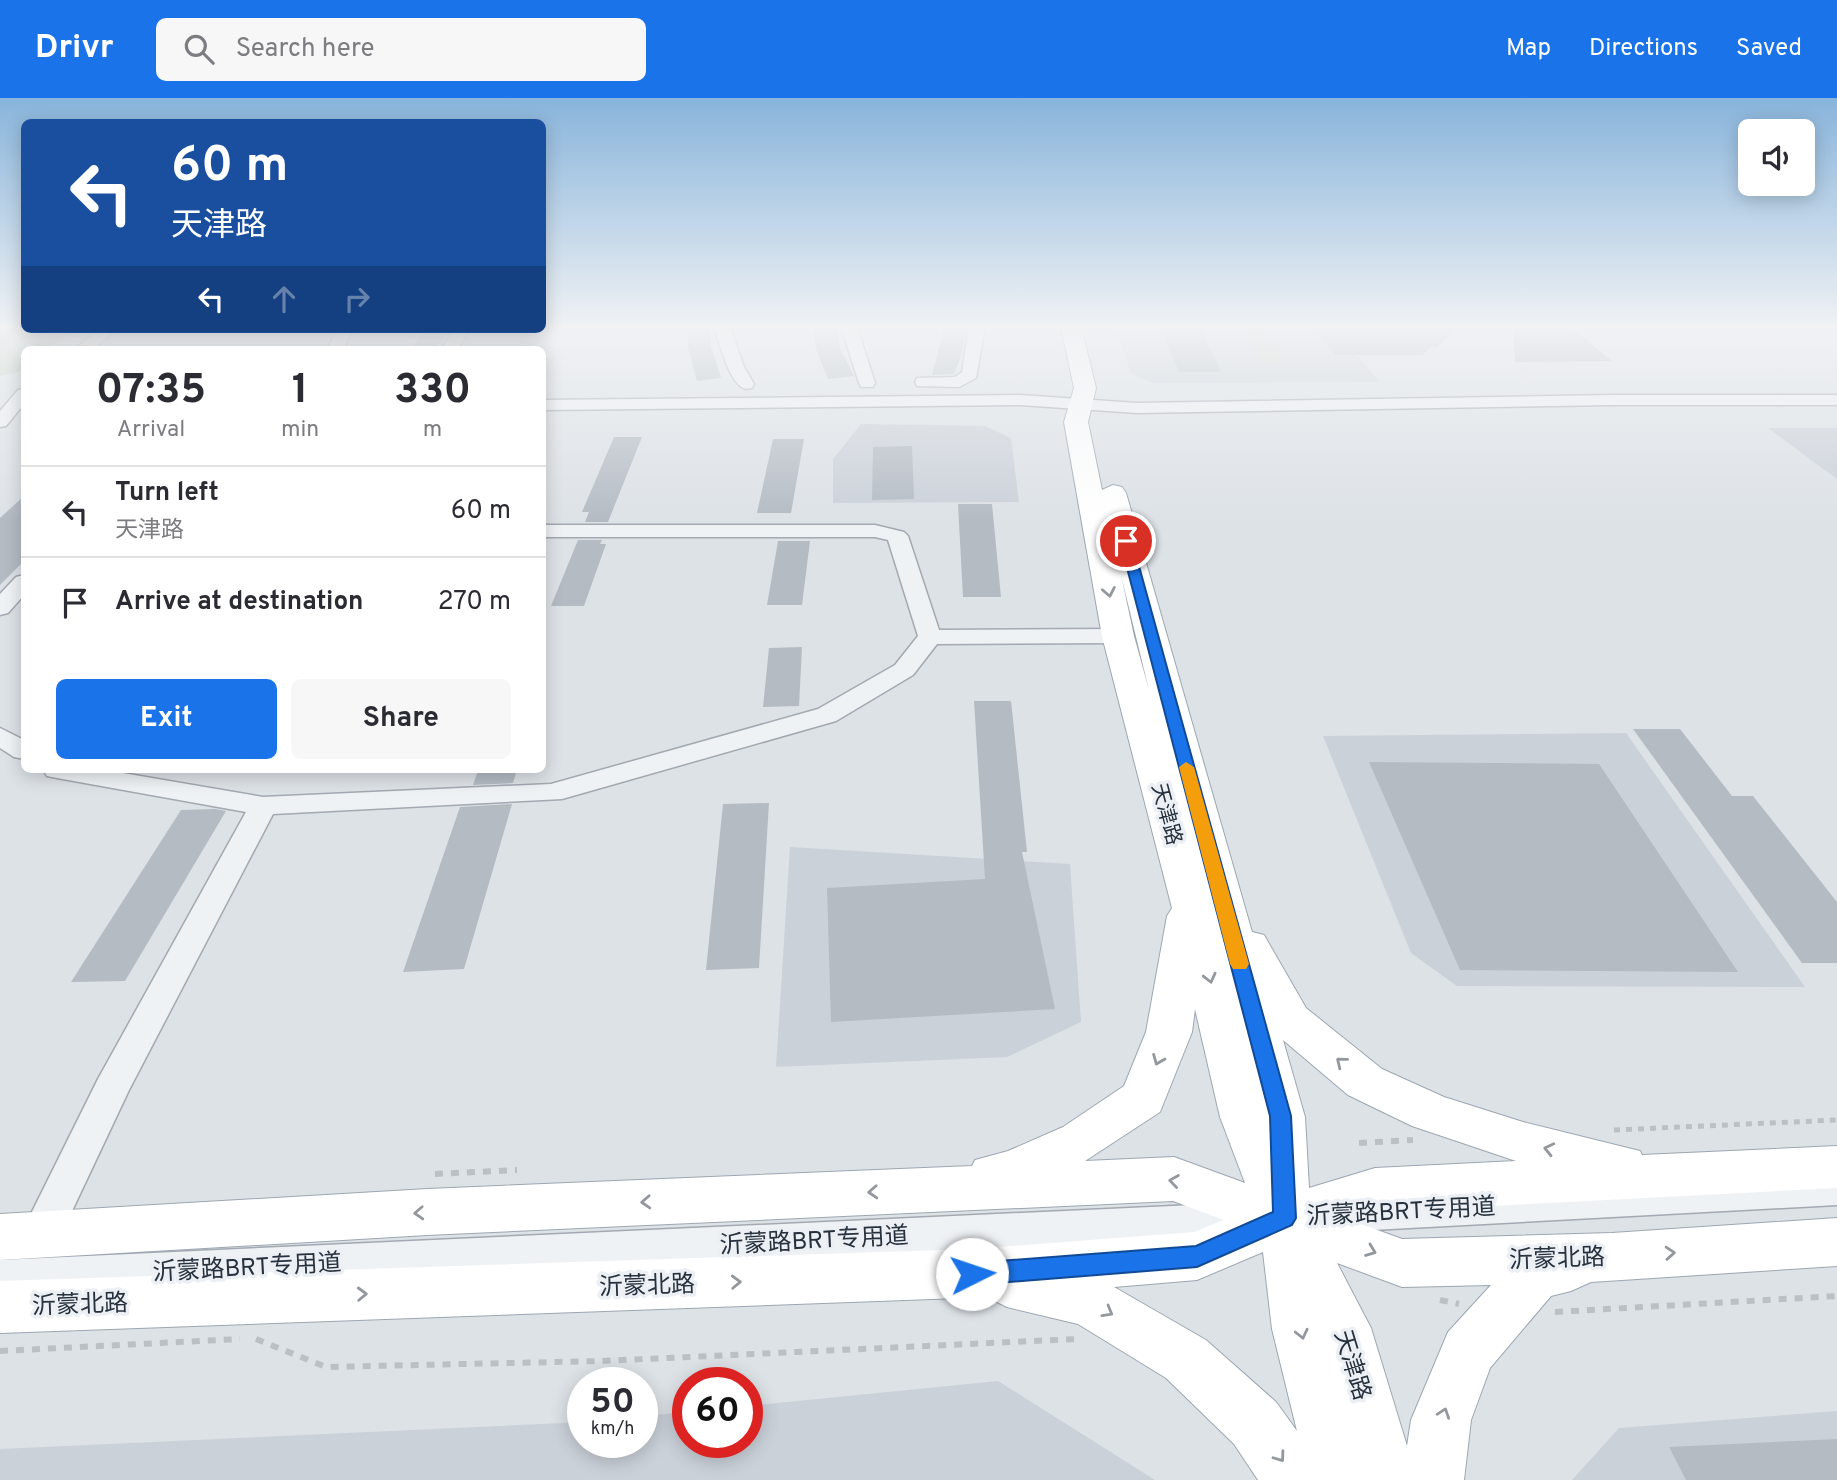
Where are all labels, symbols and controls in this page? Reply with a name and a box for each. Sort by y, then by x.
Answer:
search box [156,18,646,81]
text: Drivr [35,28,114,70]
icon: search [180,30,218,68]
text: Search here [236,33,375,66]
text: Map [1506,34,1551,64]
text: Directions [1589,34,1698,64]
text: Saved [1736,34,1802,64]
map controls [1738,119,1815,196]
button: sound [1738,119,1815,196]
text: 60 m [171,137,289,199]
icon: left [56,147,147,238]
text: 天津路 [171,207,267,247]
icon: left [192,280,230,318]
icon: ahead [265,280,303,318]
icon: right [338,280,376,318]
text: 07:35 [96,365,206,418]
text: 1 [292,365,308,418]
text: 330 [394,365,471,418]
text: Arrival [117,416,185,445]
text: min [281,416,319,445]
text: m [423,416,442,445]
text: Turn left [115,477,219,510]
icon: left [56,493,94,531]
text: 60 m [451,495,511,528]
pin [1096,511,1156,571]
text: 天津路 [115,517,184,546]
icon: arrive [1107,522,1145,560]
icon: arrive [56,584,94,622]
text: Arrive at destination [115,586,363,619]
text: 270 m [438,586,511,619]
one-way arrow [1101,586,1116,598]
button: Exit [56,679,277,759]
button: Share [291,679,511,759]
street label: 天津路 [1144,780,1187,848]
one-way arrow [1202,971,1216,983]
one-way arrow [1152,1054,1166,1066]
one-way arrow [1337,1058,1349,1071]
one-way arrow [1544,1143,1556,1158]
one-way arrow [1168,1174,1179,1189]
one-way arrow [867,1184,878,1199]
street label: 沂蒙路BRT专用道 [1306,1193,1496,1233]
one-way arrow [640,1195,651,1210]
one-way arrow [413,1205,424,1220]
street label: 沂蒙路BRT专用道 [719,1222,909,1262]
position arrow [935,1237,1009,1311]
one-way arrow [1365,1242,1377,1256]
street label: 沂蒙北路 [1509,1243,1606,1277]
one-way arrow [1665,1246,1676,1261]
street label: 沂蒙路BRT专用道 [152,1249,342,1289]
street label: 沂蒙北路 [599,1270,696,1304]
one-way arrow [731,1274,742,1289]
one-way arrow [357,1287,368,1302]
street label: 沂蒙北路 [32,1289,129,1323]
one-way arrow [1100,1304,1113,1317]
street label: 天津路 [1326,1327,1376,1404]
one-way arrow [1294,1328,1308,1340]
speed limit sign: 60 [672,1367,763,1458]
text: 50 [590,1381,635,1425]
one-way arrow [1436,1407,1450,1419]
text: km/h [591,1418,634,1441]
one-way arrow [1271,1449,1284,1462]

